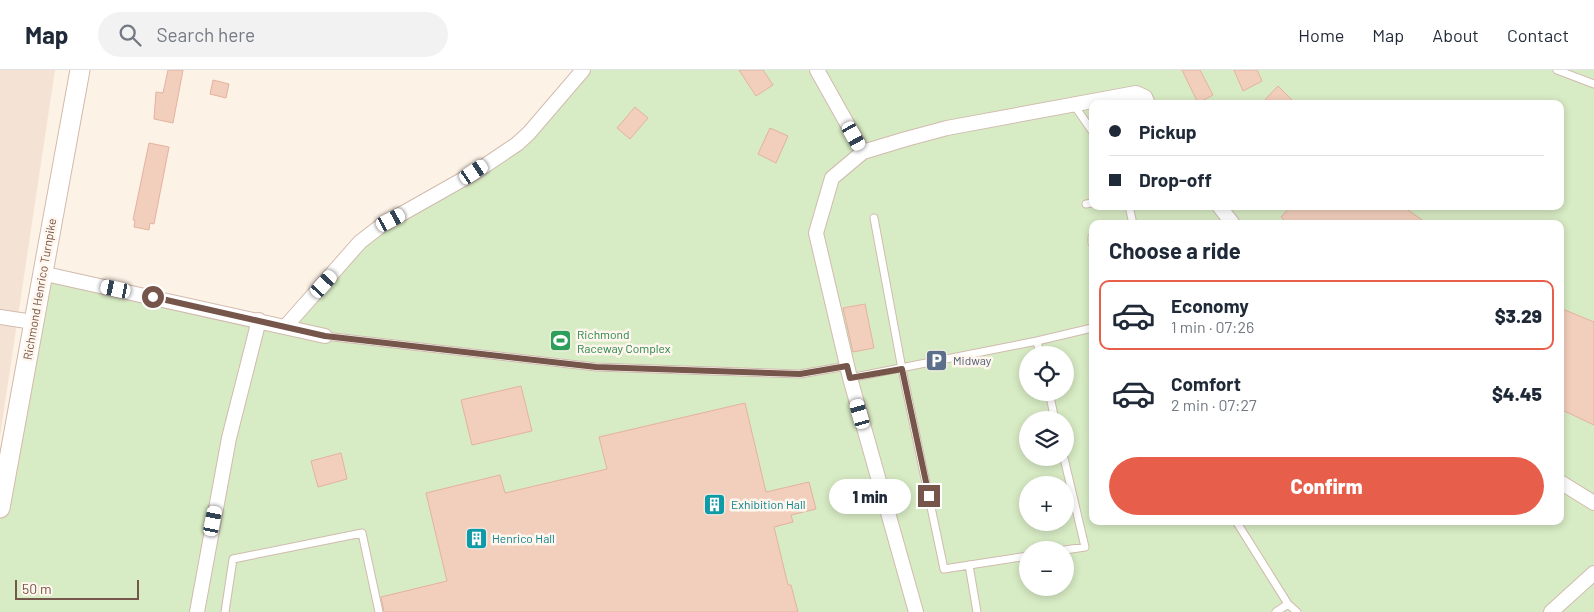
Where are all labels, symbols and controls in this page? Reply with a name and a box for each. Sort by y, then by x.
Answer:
search box [98,12,448,57]
text: Map [25,20,68,49]
icon: search [116,21,144,49]
text: Search here [156,23,255,46]
text: Home [1298,24,1344,46]
text: Map [1372,24,1404,46]
text: About [1432,24,1479,46]
text: Contact [1507,24,1569,46]
car [840,119,867,153]
text: Pickup [1139,120,1197,143]
car [457,157,490,187]
text: Drop-off [1139,168,1212,191]
car [374,206,407,234]
street label: Richmond Henrico Turnpike [20,217,58,361]
text: Choose a ride [1109,237,1241,263]
car [308,268,339,300]
car [99,279,132,299]
route start [142,286,164,308]
icon: car [1111,293,1156,338]
text: Economy [1171,294,1249,317]
text: $3.29 [1495,304,1542,327]
text: 1 min · 07:26 [1171,317,1254,336]
place label: Richmond Raceway Complex [577,327,671,355]
sports icon: Richmond Raceway Complex [549,329,573,353]
map controls [1019,346,1074,596]
button: locate [1019,346,1074,401]
parking icon: Midway [925,348,949,372]
place label: Midway [953,353,992,367]
icon: car [1111,371,1156,416]
text: Comfort [1171,372,1241,395]
text: $4.45 [1492,382,1542,405]
text: 2 min · 07:27 [1171,395,1257,414]
car [848,398,871,430]
button: layers [1019,411,1074,466]
button: Confirm [1109,457,1544,515]
button: + [1019,476,1074,531]
callout: 1 min [829,478,912,514]
route end [918,485,940,507]
text: 1 min [852,487,888,506]
building icon: Exhibition Hall [703,492,727,516]
place label: Exhibition Hall [731,497,805,511]
car [202,505,223,537]
building icon: Henrico Hall [464,526,488,550]
place label: Henrico Hall [492,531,555,545]
button: − [1019,541,1074,596]
scale bar [15,577,139,600]
text: 50 m [22,580,51,597]

